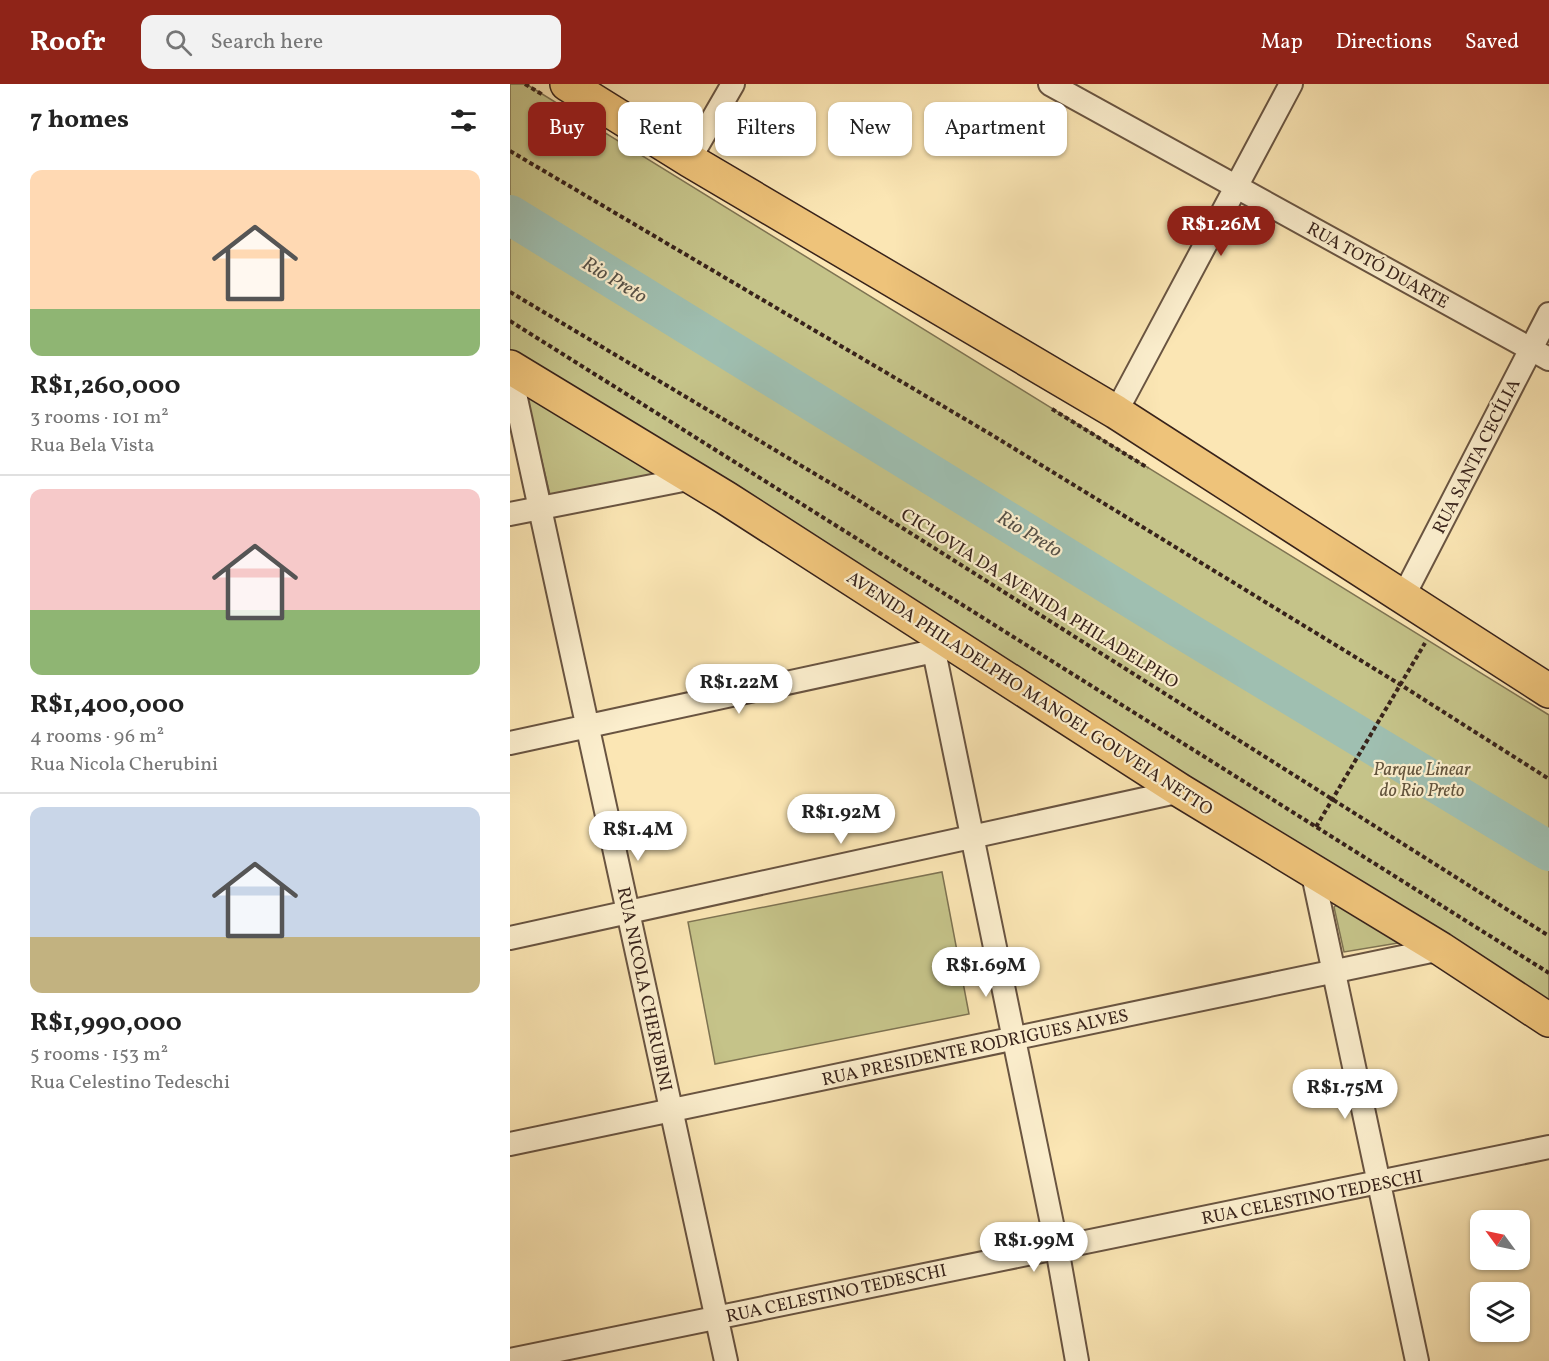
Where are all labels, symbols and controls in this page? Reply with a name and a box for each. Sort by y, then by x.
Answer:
search box [141,15,561,69]
text: Roofr [30,23,105,62]
icon: search [162,26,195,59]
text: Search here [210,27,323,58]
text: Map [1261,28,1303,57]
text: Directions [1336,28,1432,57]
text: Saved [1465,28,1519,57]
text: 7 homes [30,102,129,138]
chip: Buy [528,102,606,156]
chip: Rent [618,102,703,156]
chip: Filters [715,102,816,156]
chip: New [828,102,912,156]
chip: Apartment [924,102,1067,156]
icon: filters [447,104,480,137]
pin: R$1.26M [1166,206,1276,257]
icon: home [201,209,309,317]
text: R$1.26M [1181,211,1261,239]
street label: RUA TOTÓ DUARTE [1302,217,1453,316]
water label: Rio Preto [576,250,652,311]
text: R$1,260,000 [30,368,181,404]
street label: RUA SANTA CECÍLIA [1427,374,1528,539]
text: 3 rooms · 101 m² [30,404,169,432]
text: Rua Bela Vista [30,432,154,460]
street label: CICLOVIA DA AVENIDA PHILADELPHO [896,503,1183,695]
water label: Rio Preto [991,504,1067,565]
icon: home [201,528,309,636]
street label: AVENIDA PHILADELPHO MANOEL GOUVEIA NETTO [841,566,1217,823]
pin: R$1.22M [684,664,794,715]
text: R$1.22M [699,669,779,697]
text: R$1,400,000 [30,687,184,723]
text: 4 rooms · 96 m² [30,723,164,751]
text: Rua Nicola Cherubini [30,751,218,779]
park label: Parque Linear do Rio Preto [1373,758,1471,804]
pin: R$1.92M [786,794,896,845]
text: R$1.92M [801,799,881,827]
pin: R$1.4M [589,811,687,862]
text: R$1.4M [603,816,673,844]
icon: home [201,846,309,954]
street label: RUA NICOLA CHERUBINI [610,885,677,1094]
pin: R$1.69M [931,947,1041,998]
text: R$1.69M [946,952,1026,980]
street label: RUA PRESIDENTE RODRIGUES ALVES [820,1004,1131,1093]
text: R$1,990,000 [30,1005,182,1041]
text: 5 rooms · 153 m² [30,1041,168,1069]
text: Rua Celestino Tedeschi [30,1069,230,1097]
pin: R$1.75M [1290,1069,1400,1120]
text: R$1.75M [1307,1074,1383,1102]
street label: RUA CELESTINO TEDESCHI [1199,1165,1425,1232]
north arrow [1470,1210,1530,1270]
map controls [1470,1210,1530,1342]
pin: R$1.99M [979,1222,1089,1273]
text: R$1.99M [994,1227,1074,1255]
street label: RUA CELESTINO TEDESCHI [724,1259,949,1330]
button: layers [1470,1282,1530,1342]

